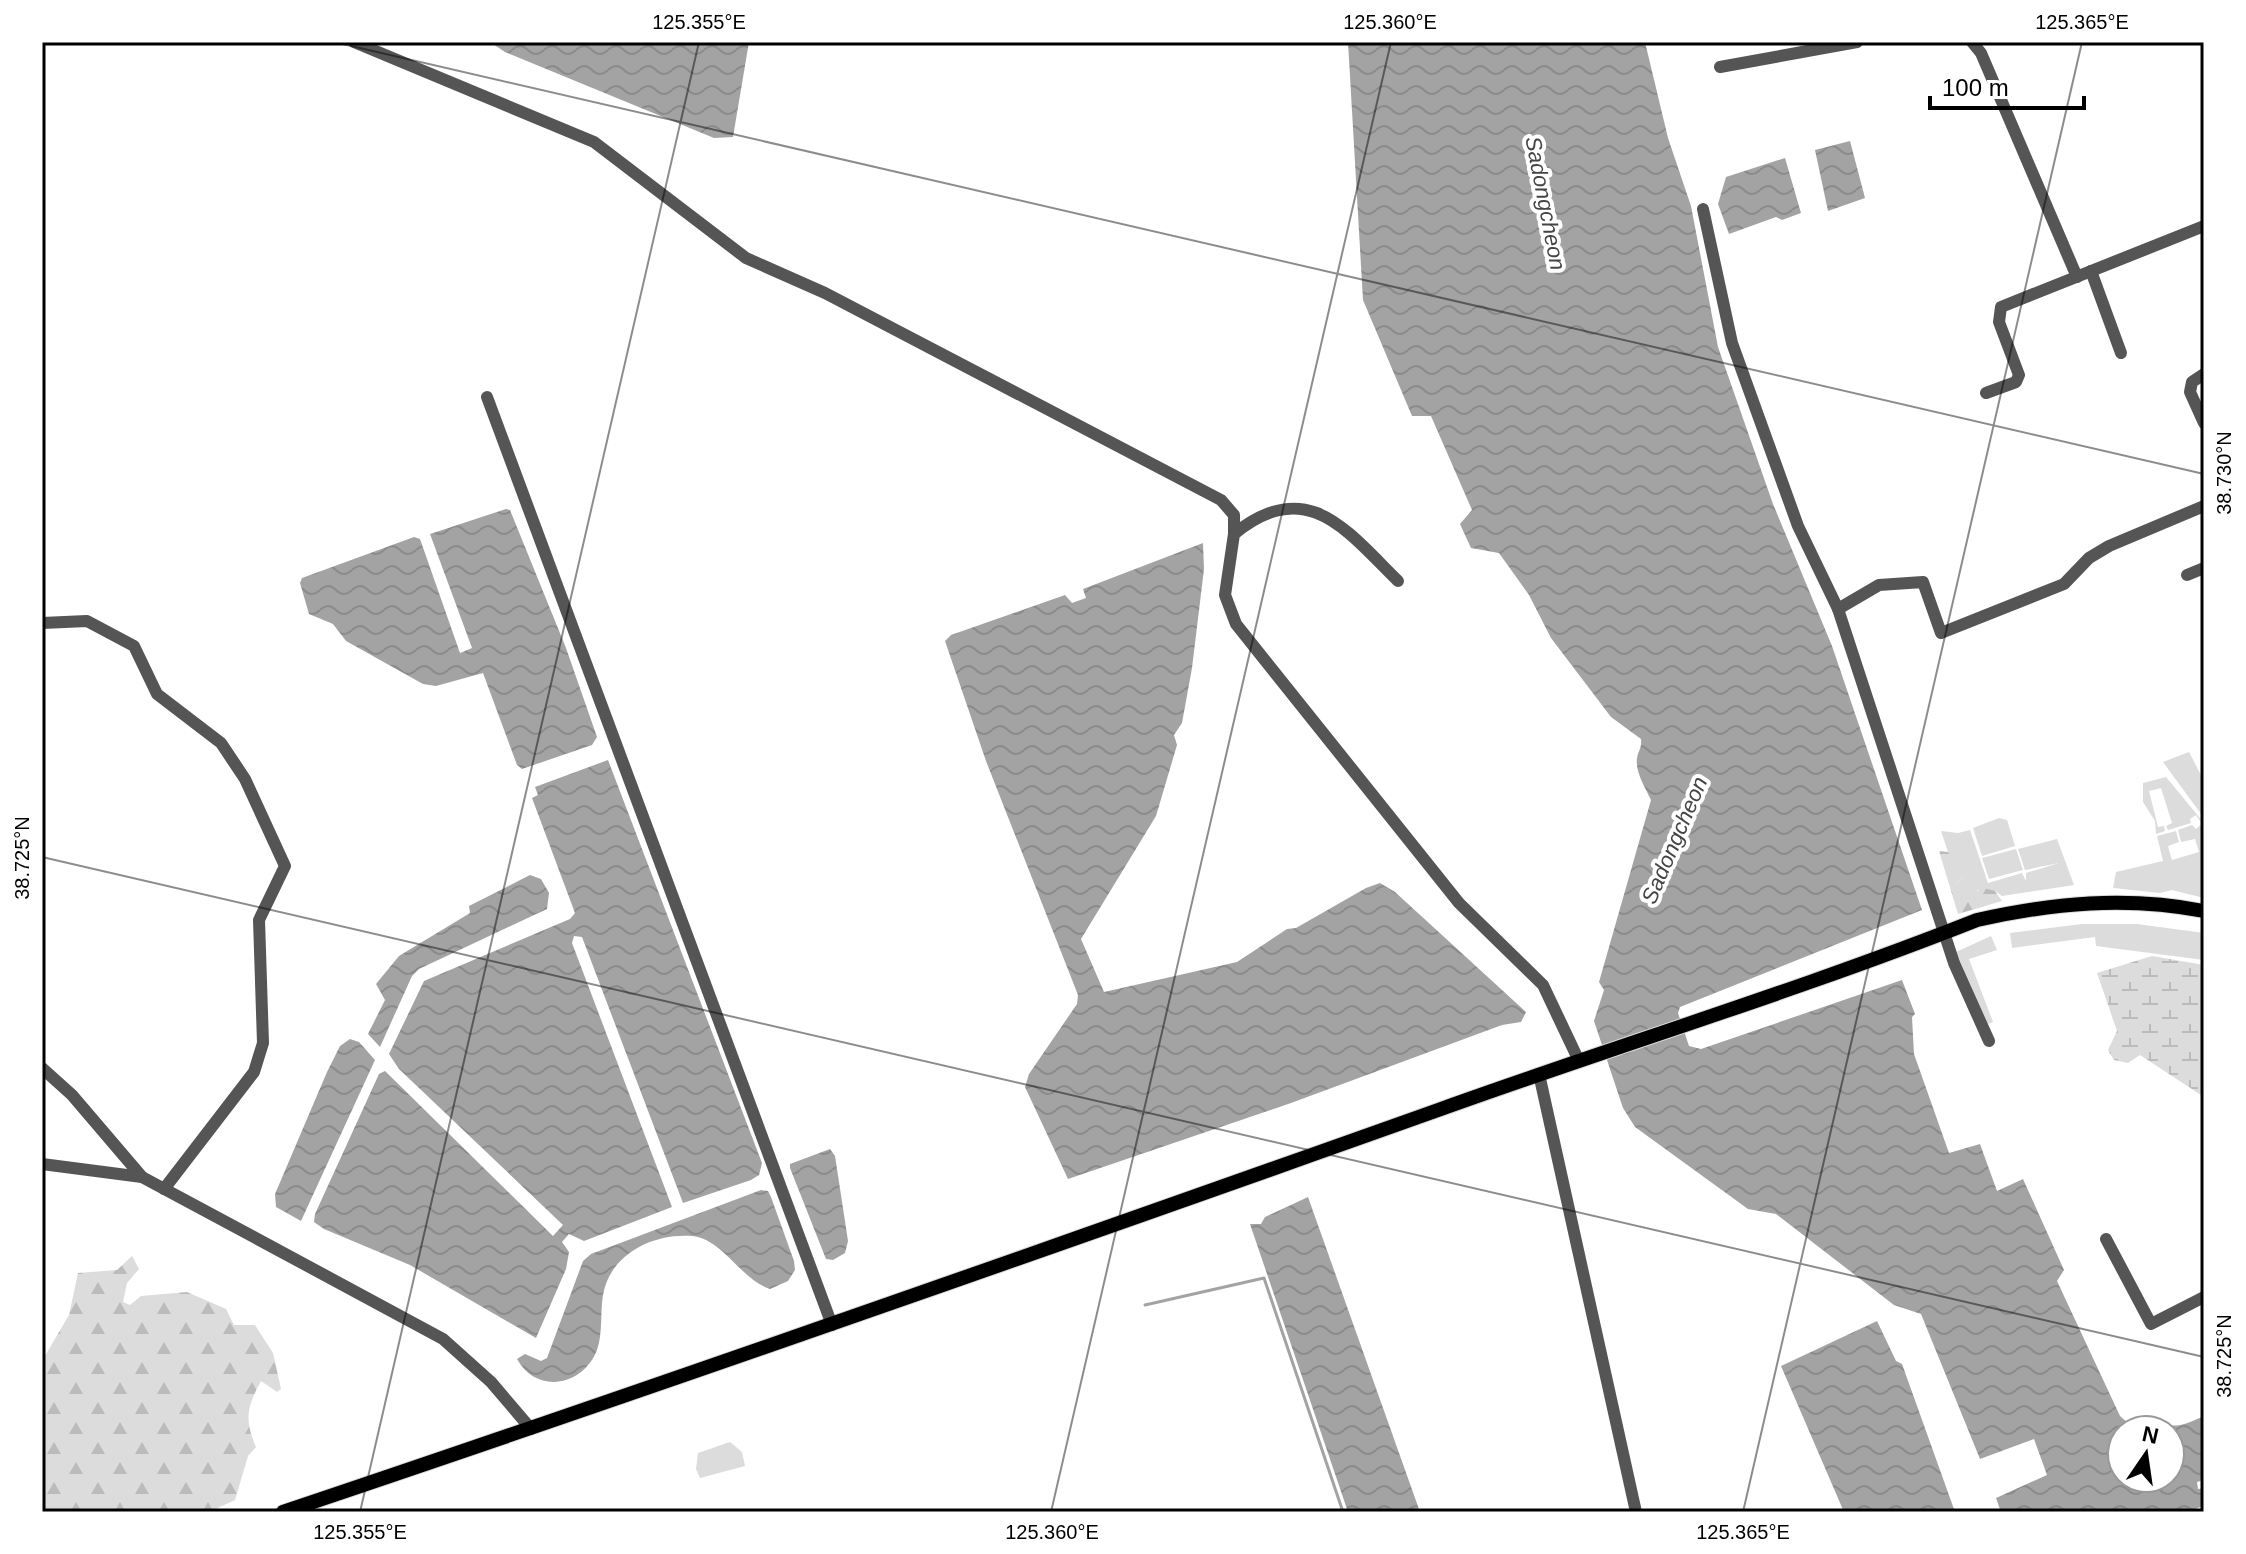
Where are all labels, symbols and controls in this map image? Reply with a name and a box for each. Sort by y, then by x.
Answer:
text: 125.355°E [652,11,746,33]
text: 125.360°E [1343,11,1437,33]
text: 125.365°E [2035,11,2129,33]
scale bar [1930,60,2084,110]
text: 100 m [1942,74,2009,101]
water label: Sadongcheon [1520,134,1571,272]
text: 38.730°N [2213,431,2235,515]
water label: Sadongcheon [1636,773,1712,908]
text: 38.725°N [11,816,33,900]
text: 38.725°N [2213,1314,2235,1398]
north arrow [2106,1414,2186,1494]
text: N [2140,1421,2161,1449]
text: 125.355°E [313,1521,407,1543]
text: 125.360°E [1005,1521,1099,1543]
text: 125.365°E [1696,1521,1790,1543]

